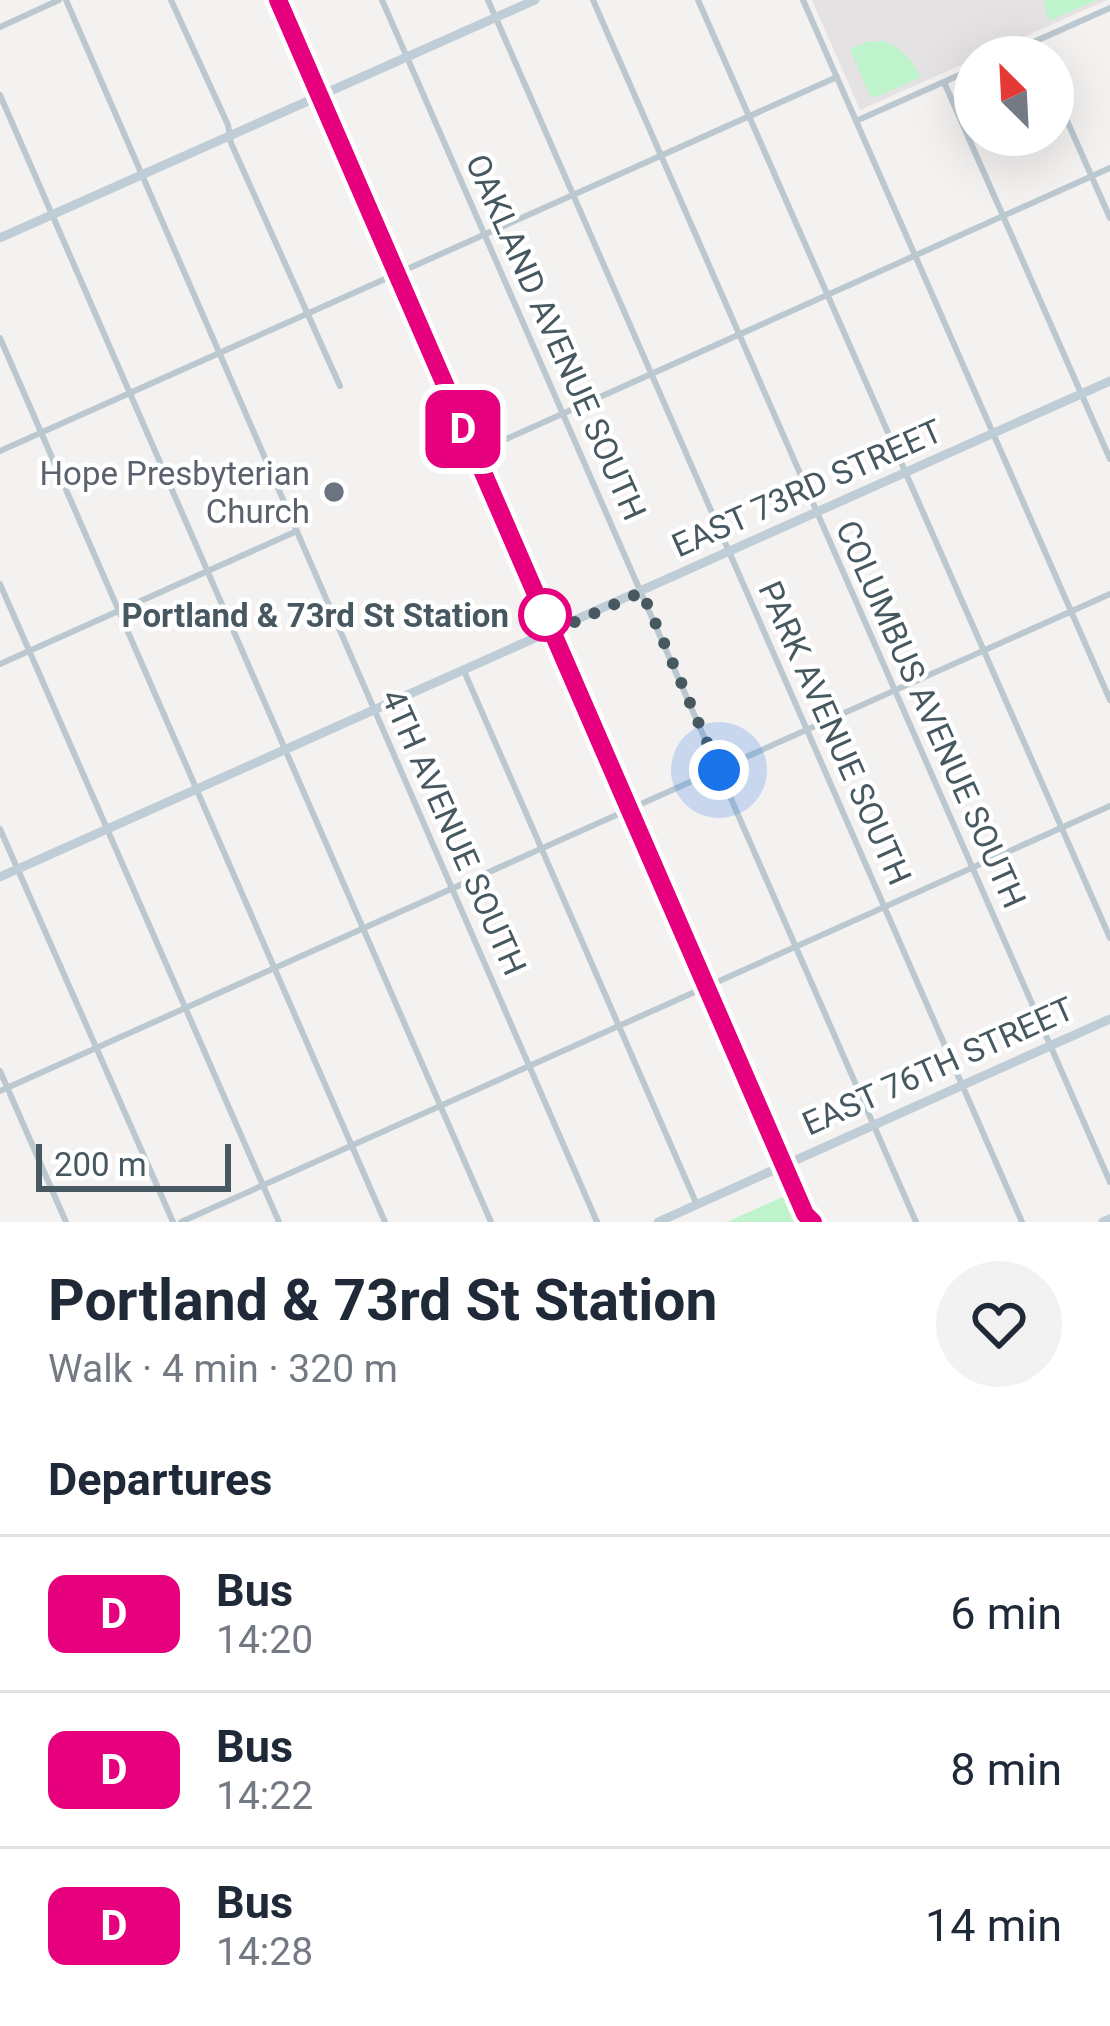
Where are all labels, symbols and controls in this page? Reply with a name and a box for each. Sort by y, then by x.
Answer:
north arrow [954,36,1074,156]
map controls [954,36,1074,156]
street label: OAKLAND AVENUE SOUTH [457,148,655,526]
line badge: D [424,390,502,468]
street label: EAST 73RD STREET [666,411,948,565]
place label: Hope Presbyterian Church [40,454,310,531]
marker: Hope Presbyterian Church [321,479,347,505]
street label: COLUMBUS AVENUE SOUTH [828,514,1034,914]
street label: PARK AVENUE SOUTH [750,575,920,891]
marker: Portland & 73rd St Station [520,590,570,640]
place label: Portland & 73rd St Station [121,596,509,635]
street label: 4TH AVENUE SOUTH [373,683,535,981]
your location [689,740,749,800]
street label: EAST 76TH STREET [796,989,1080,1143]
scale bar [36,1138,231,1191]
text: 200 m [54,1145,147,1184]
button: heart [936,1261,1062,1387]
text: Portland & 73rd St Station [48,1267,718,1334]
text: Walk · 4 min · 320 m [48,1346,398,1392]
text: Departures [48,1453,272,1506]
text: Bus [216,1564,293,1617]
text: 6 min [950,1587,1062,1640]
text: D [100,1589,128,1638]
text: 14:20 [216,1617,313,1663]
text: Bus [216,1720,293,1773]
text: 8 min [950,1743,1062,1796]
text: D [100,1745,128,1794]
text: 14:22 [216,1773,313,1819]
text: Bus [216,1876,293,1929]
text: 14 min [925,1899,1062,1952]
text: D [100,1901,128,1950]
text: 14:28 [216,1929,313,1975]

